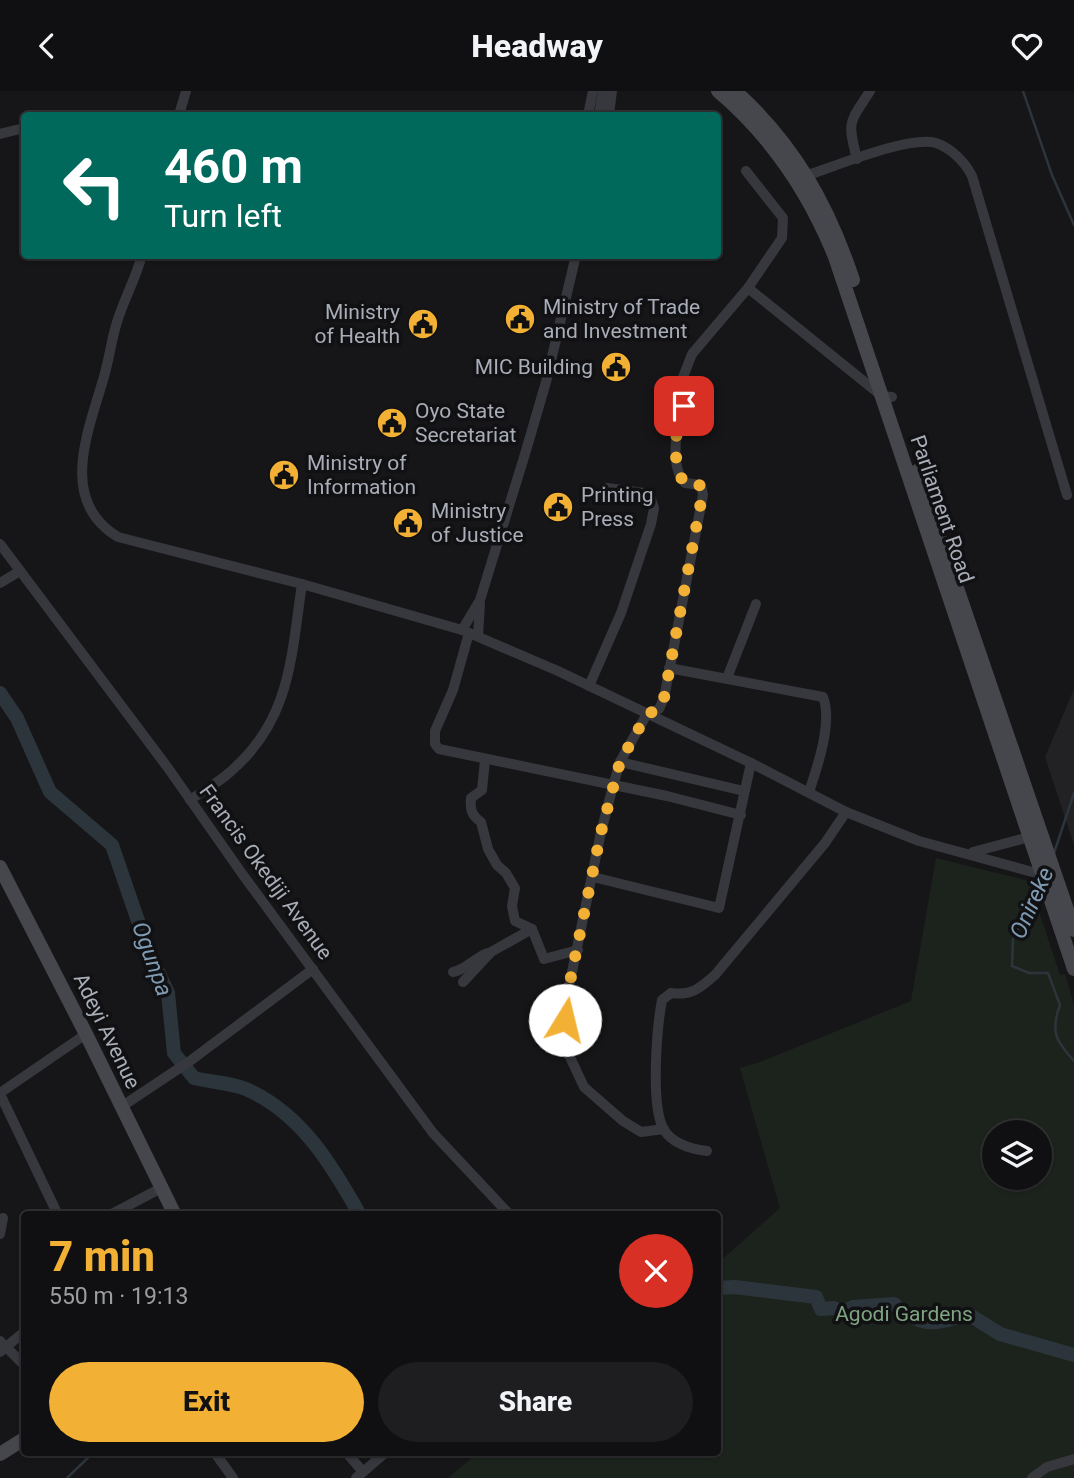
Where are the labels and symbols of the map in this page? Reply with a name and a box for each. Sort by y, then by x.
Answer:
place label: Ministry of Trade and Investment [543,295,700,343]
place label: Ministry of Health [314,300,400,348]
public building icon: Ministry of Trade and Investment [503,302,537,336]
public building icon: Ministry of Health [406,307,440,341]
public building icon: MIC Building [599,350,633,384]
place label: MIC Building [475,355,593,379]
pin [654,376,714,436]
place label: Oyo State Secretariat [415,399,517,447]
public building icon: Oyo State Secretariat [375,406,409,440]
street label: Parliament Road [905,432,979,586]
place label: Ministry of Information [307,451,416,499]
public building icon: Ministry of Information [267,458,301,492]
place label: Printing Press [581,483,653,531]
public building icon: Printing Press [541,490,575,524]
place label: Ministry of Justice [431,499,524,547]
public building icon: Ministry of Justice [391,506,425,540]
street label: Francis Okediji Avenue [195,780,337,964]
water label: Onireke [1004,863,1060,943]
water label: Ogunpa [126,918,178,1000]
street label: Adeyi Avenue [69,969,145,1093]
position arrow [528,983,602,1057]
park label: Agodi Gardens [835,1302,973,1326]

